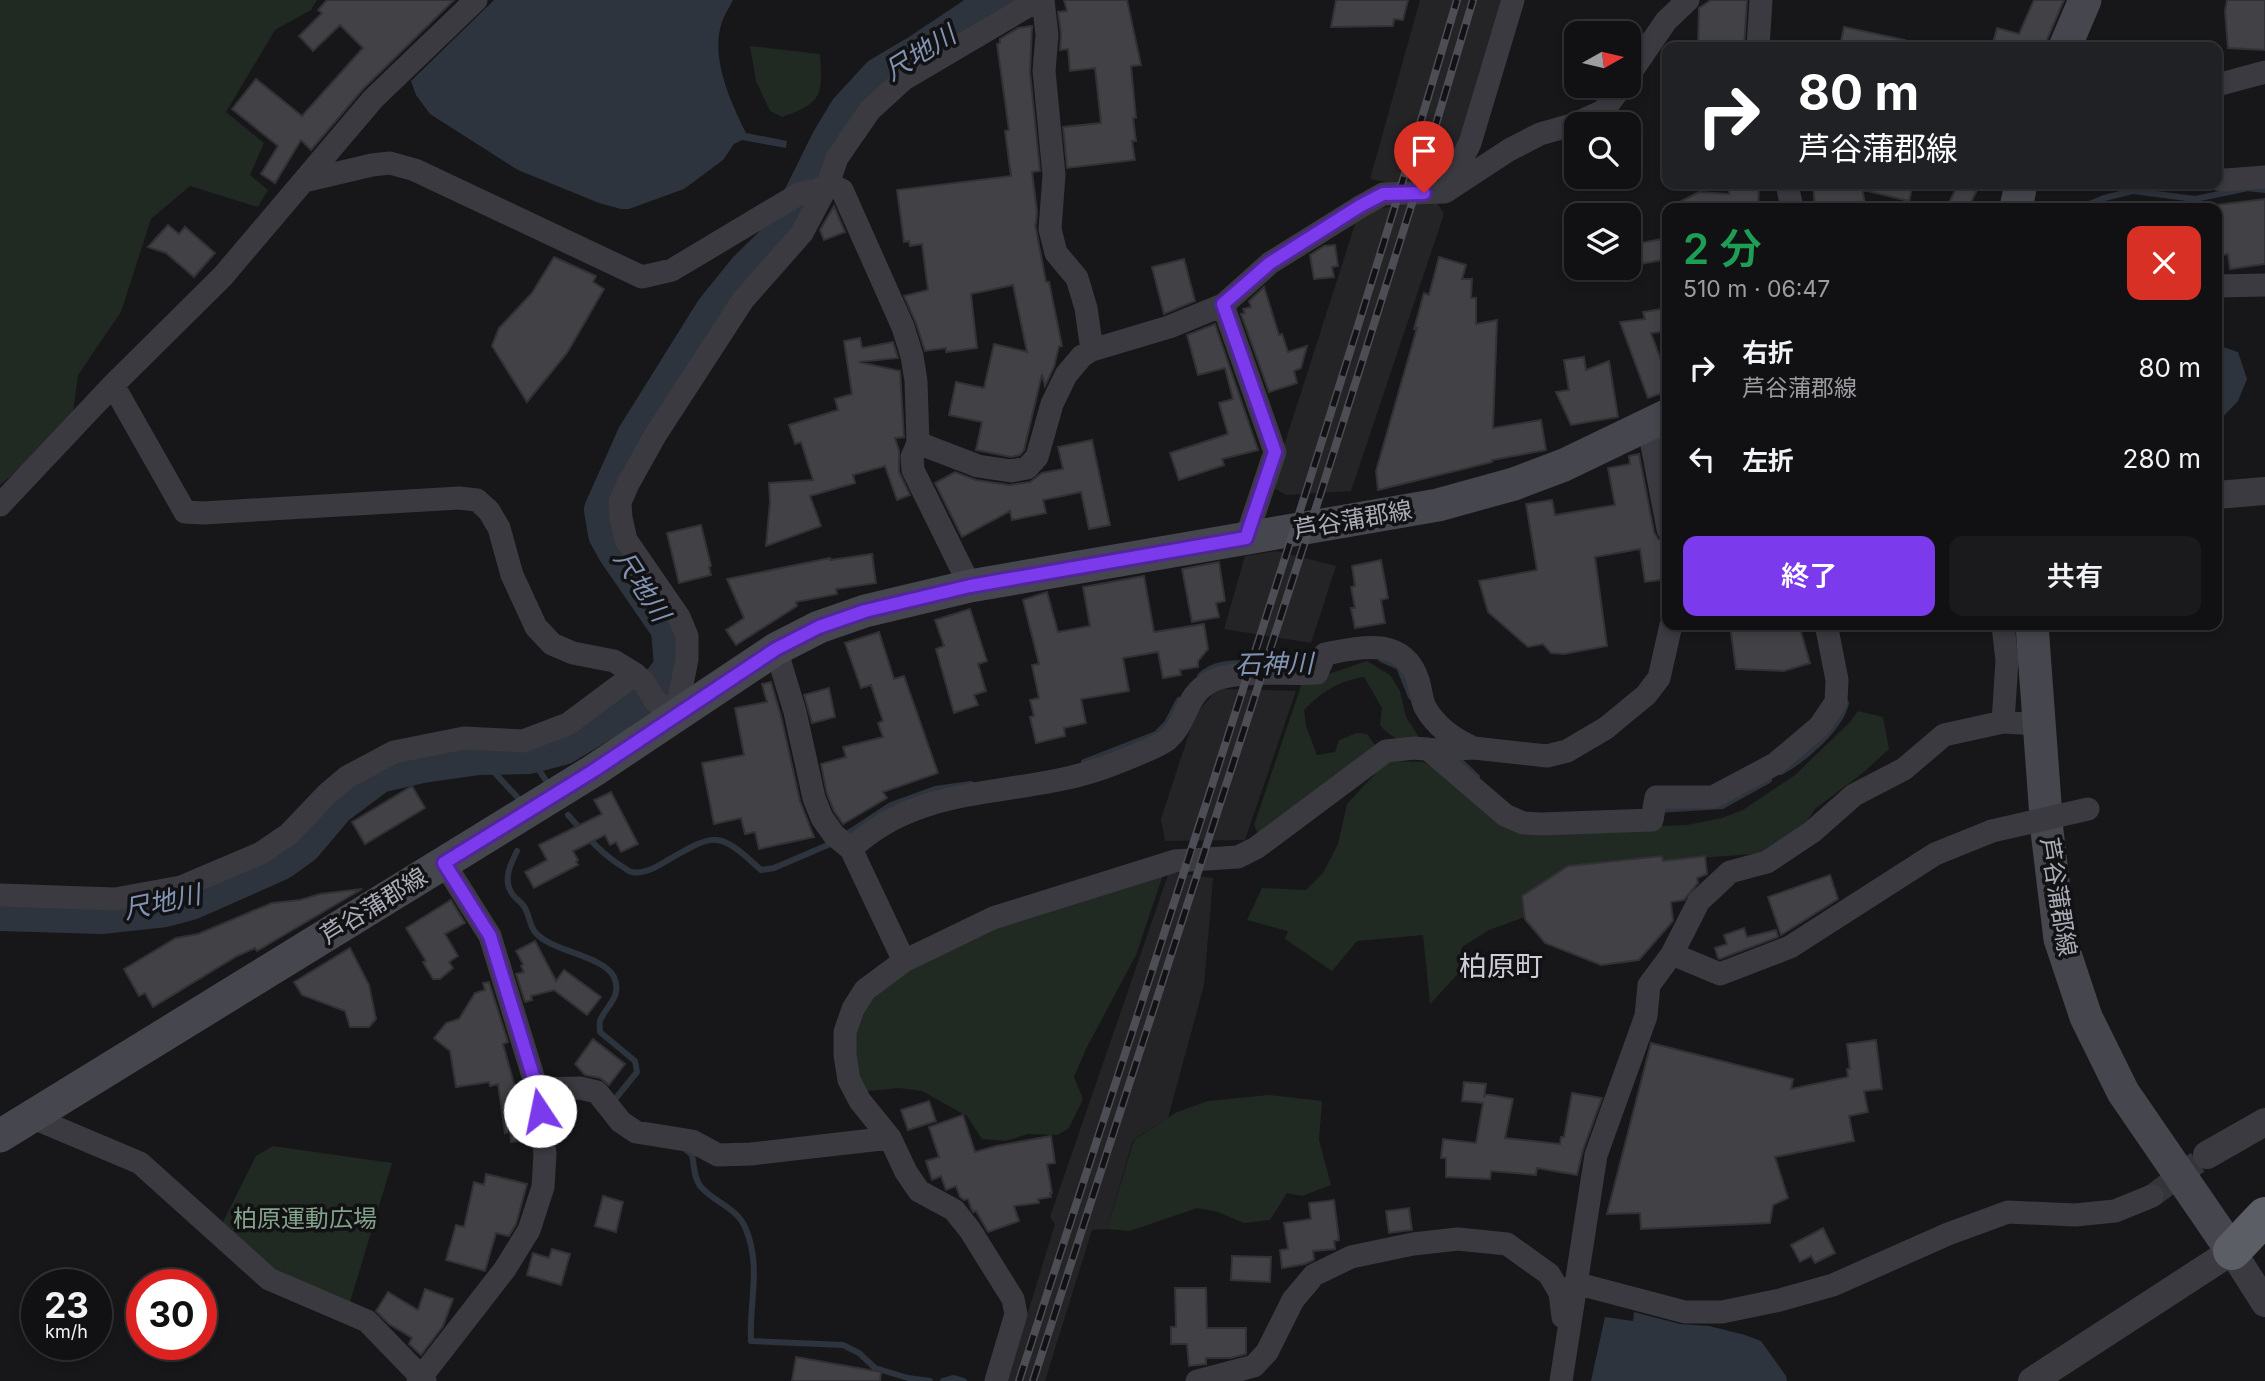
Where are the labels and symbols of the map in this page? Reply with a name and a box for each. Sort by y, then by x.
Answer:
water label: 尺地川 [878,17,964,86]
north arrow [1564,21,1642,98]
pin [1394,121,1454,193]
street label: 芦谷蒲郡線 [1291,495,1415,544]
water label: 尺地川 [608,545,678,629]
water label: 石神川 [1235,647,1316,680]
street label: 芦谷蒲郡線 [2035,835,2082,958]
street label: 芦谷蒲郡線 [315,861,432,950]
water label: 尺地川 [121,878,206,925]
district label: 柏原町 [1459,949,1543,983]
position arrow [503,1074,577,1148]
park label: 柏原運動広場 [233,1204,377,1233]
speed limit sign: 30 [126,1269,217,1360]

